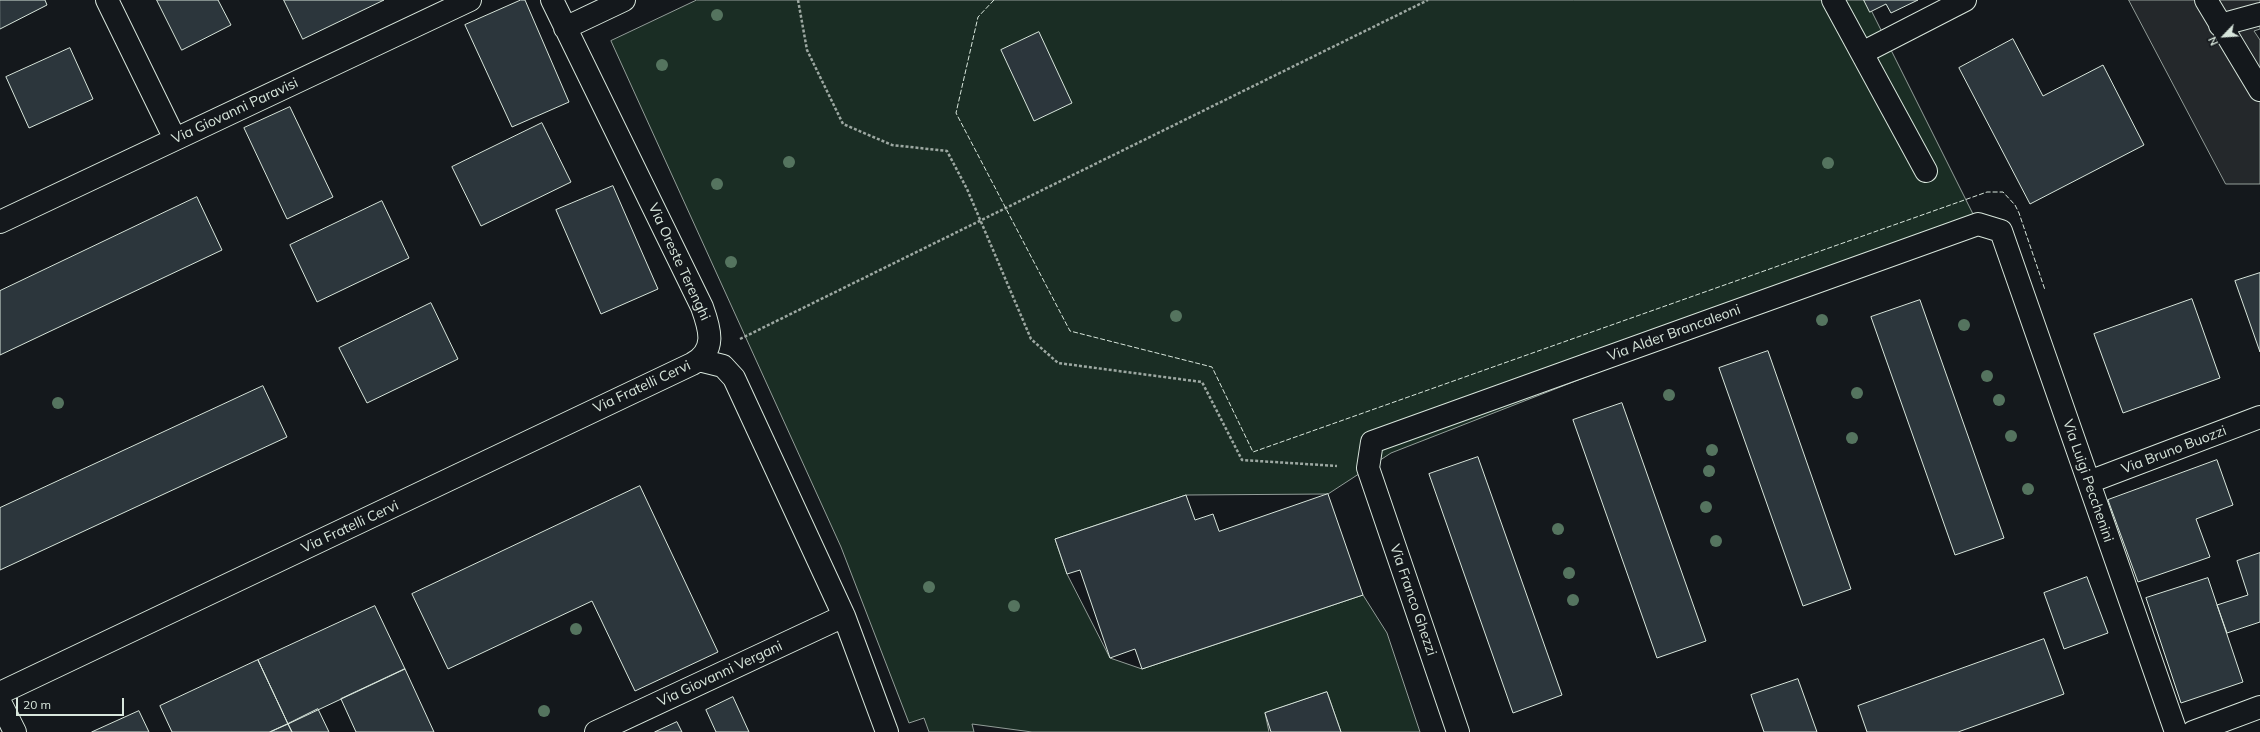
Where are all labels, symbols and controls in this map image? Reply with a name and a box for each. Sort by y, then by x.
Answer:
north arrow [2204,16,2244,56]
text: N [2205,34,2221,48]
street label: Via Giovanni Paravisi [169,74,301,148]
street label: Via Oreste Terenghi [644,201,714,323]
street label: Via Alder Brancaleoni [1605,301,1743,365]
street label: Via Fratelli Cervi [591,357,693,417]
street label: Via Luigi Pecchenini [2059,418,2117,544]
street label: Via Bruno Buozzi [2119,422,2229,478]
street label: Via Fratelli Cervi [299,497,401,557]
street label: Via Franco Ghezzi [1386,542,1440,658]
street label: Via Giovanni Vergani [655,638,785,710]
scale bar [18,690,126,716]
text: 20 m [23,697,51,712]

